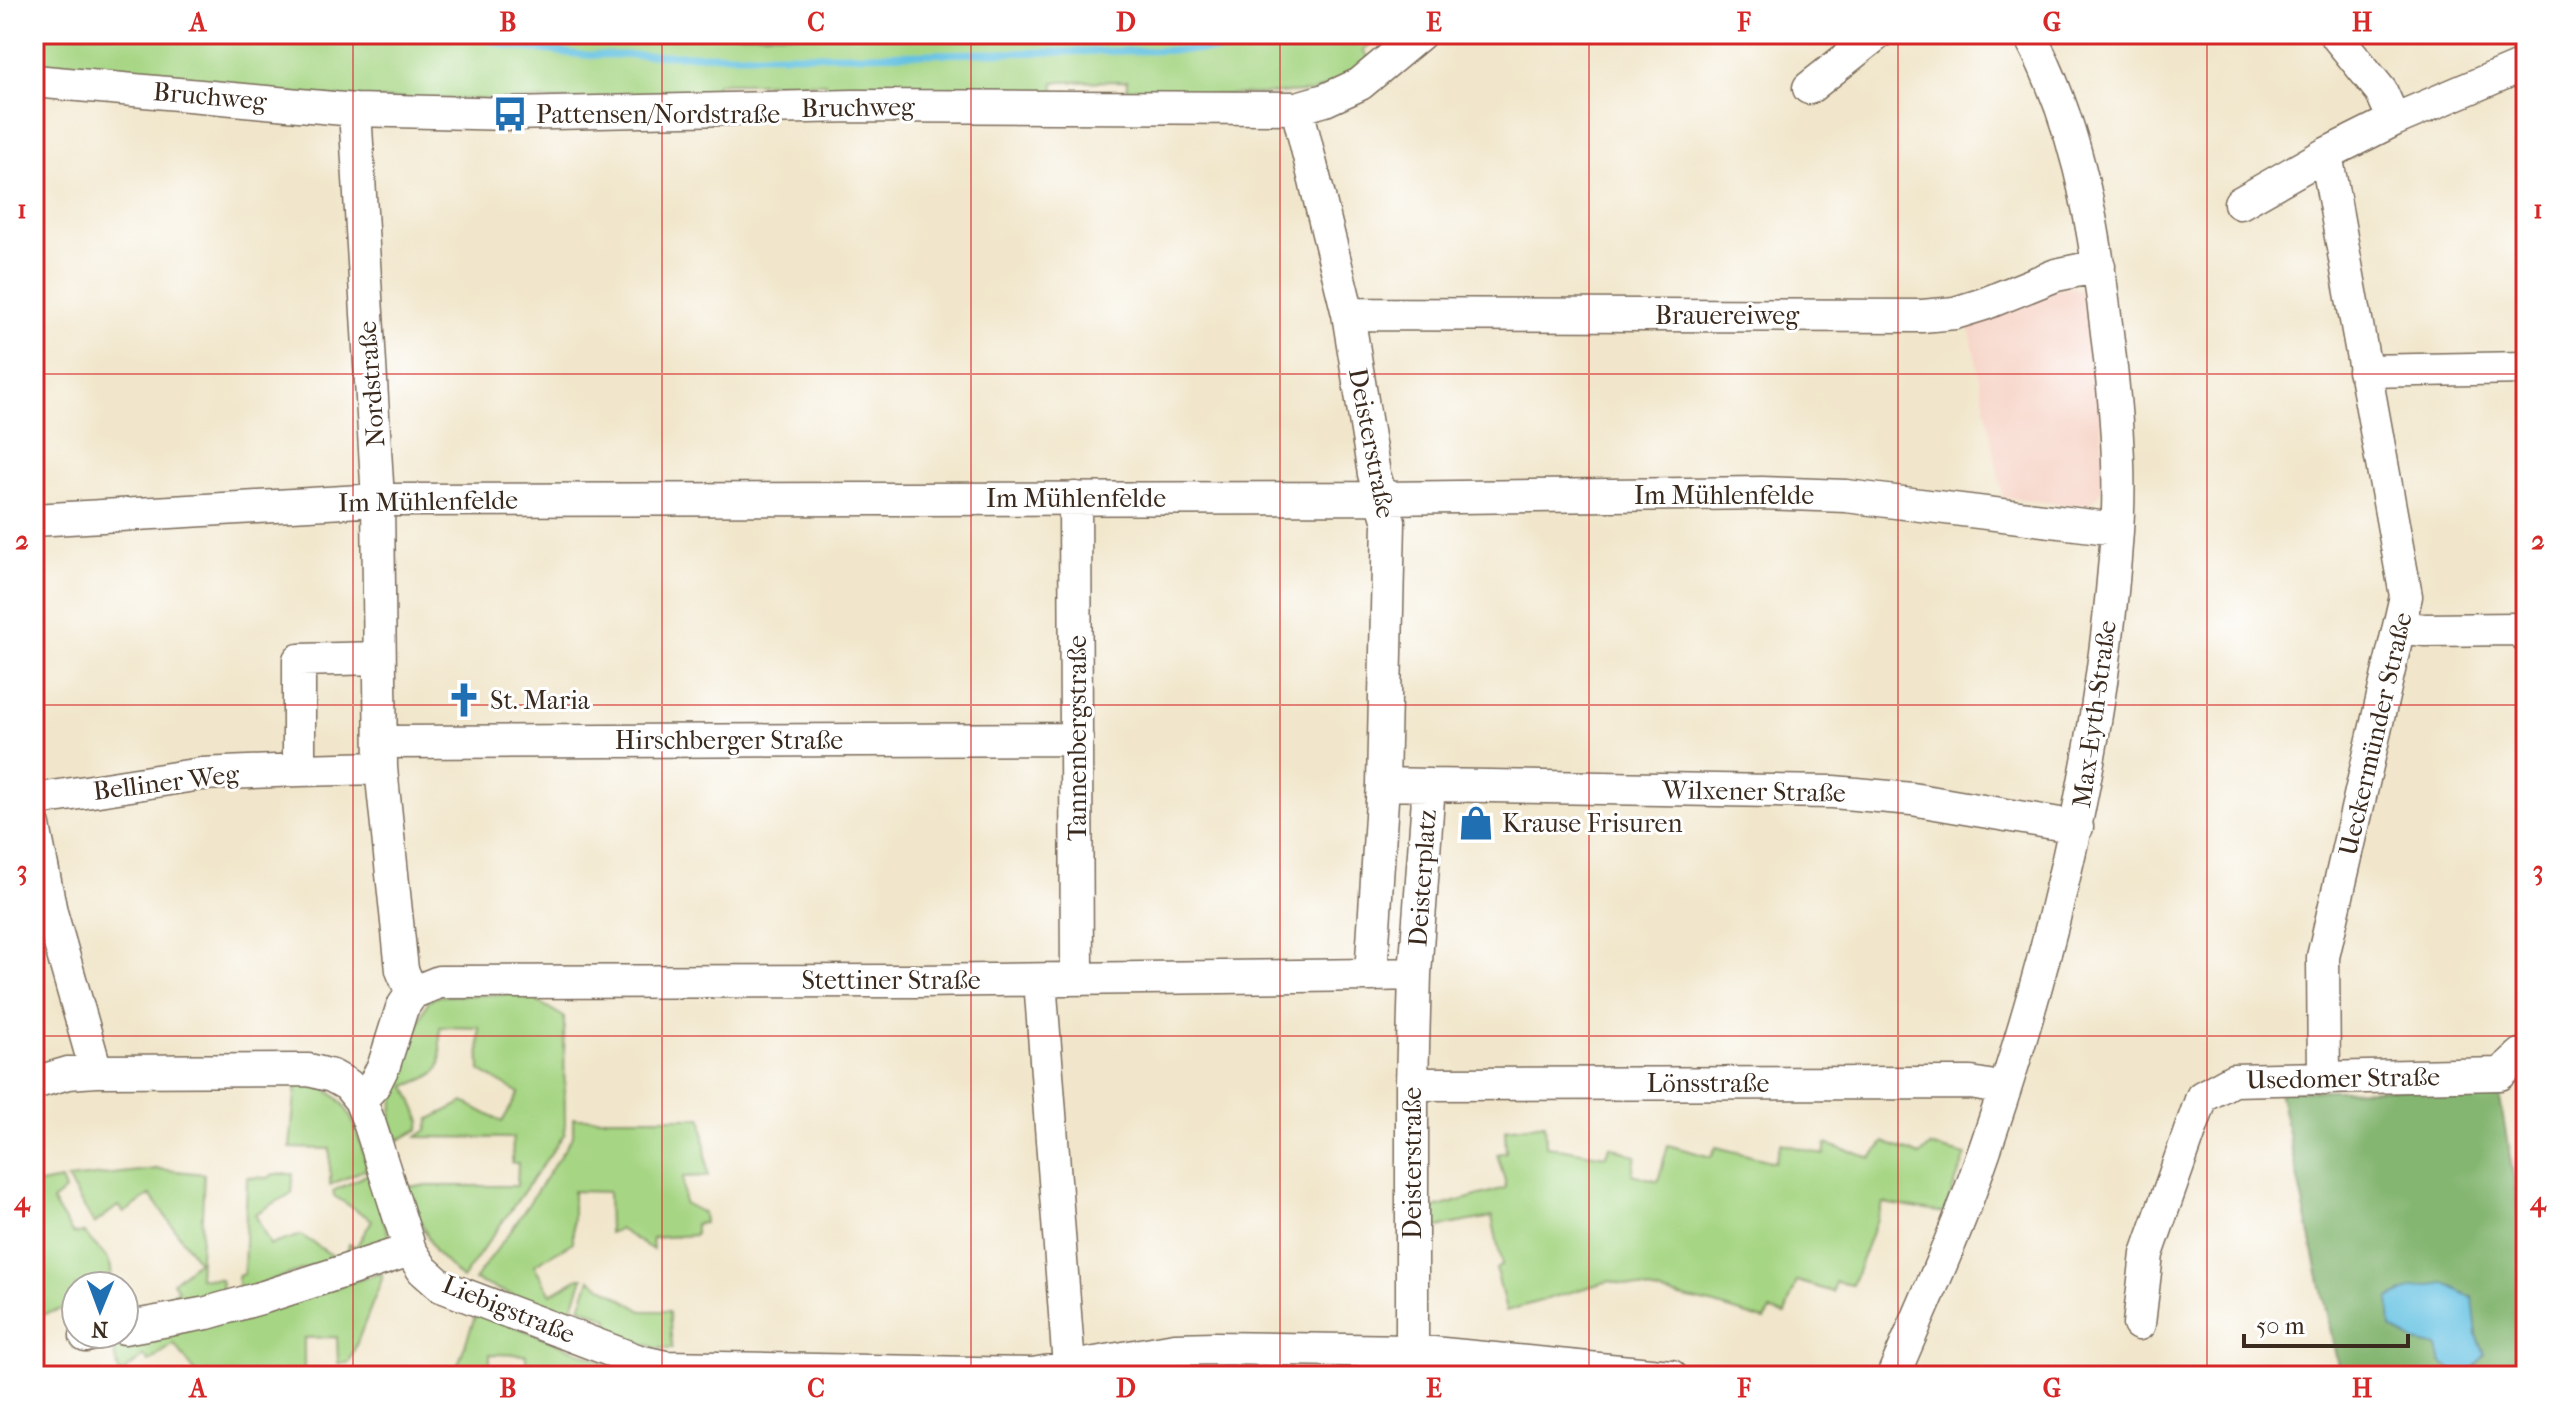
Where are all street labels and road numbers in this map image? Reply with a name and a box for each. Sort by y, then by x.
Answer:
street label: Bruchweg [152,76,269,117]
street label: Bruchweg [801,91,916,124]
street label: Brauereiweg [1655,300,1800,331]
street label: Nordstraße [352,320,391,448]
street label: Deisterstraße [1342,365,1401,521]
street label: Im Mühlenfelde [1634,480,1814,511]
street label: Im Mühlenfelde [986,483,1166,514]
street label: Im Mühlenfelde [338,484,518,519]
street label: Ueckermünder Straße [2332,609,2419,859]
street label: Max-Eyth-Straße [2066,618,2123,810]
street label: Tannenbergstraße [1062,635,1093,841]
street label: Hirschberger Straße [615,725,843,756]
street label: Belliner Weg [91,758,242,807]
street label: Wilxener Straße [1661,774,1846,809]
street label: Deisterplatz [1402,808,1443,948]
street label: Stettiner Straße [801,965,981,996]
street label: Usedomer Straße [2246,1061,2440,1096]
street label: Lönsstraße [1647,1068,1769,1099]
street label: Deisterstraße [1397,1087,1428,1239]
street label: Liebigstraße [438,1269,580,1350]

